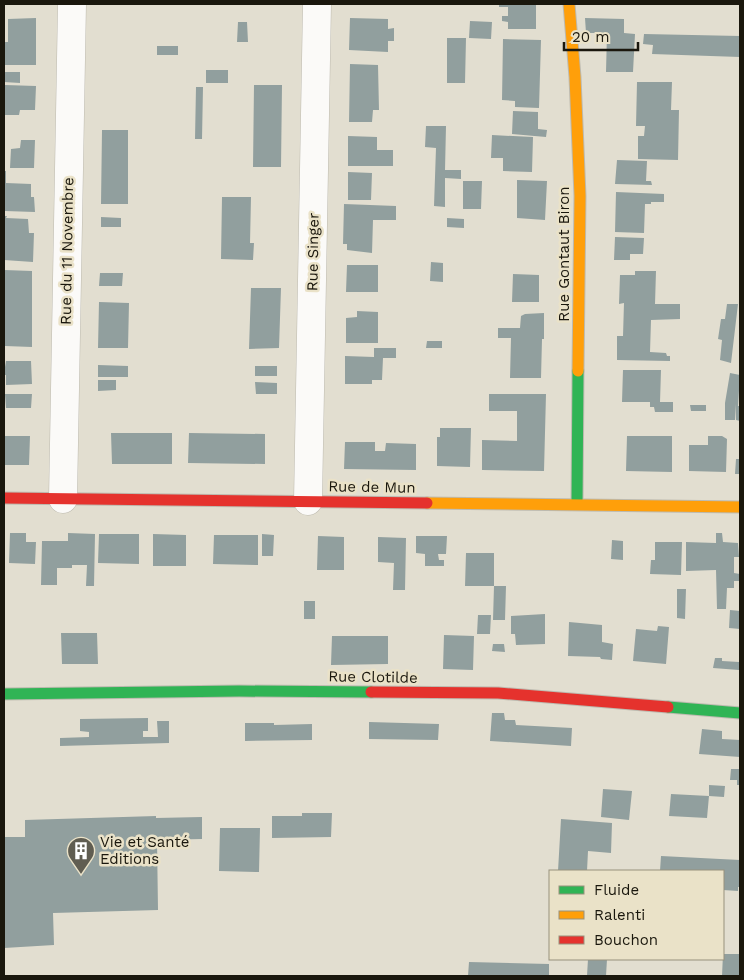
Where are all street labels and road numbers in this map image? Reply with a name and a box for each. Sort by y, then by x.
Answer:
street label: Rue du 11 Novembre [57,177,77,325]
street label: Rue Gontaut Biron [555,186,573,322]
street label: Rue Singer [303,213,323,291]
street label: Rue de Mun [328,477,416,497]
street label: Rue Clotilde [328,667,418,687]

